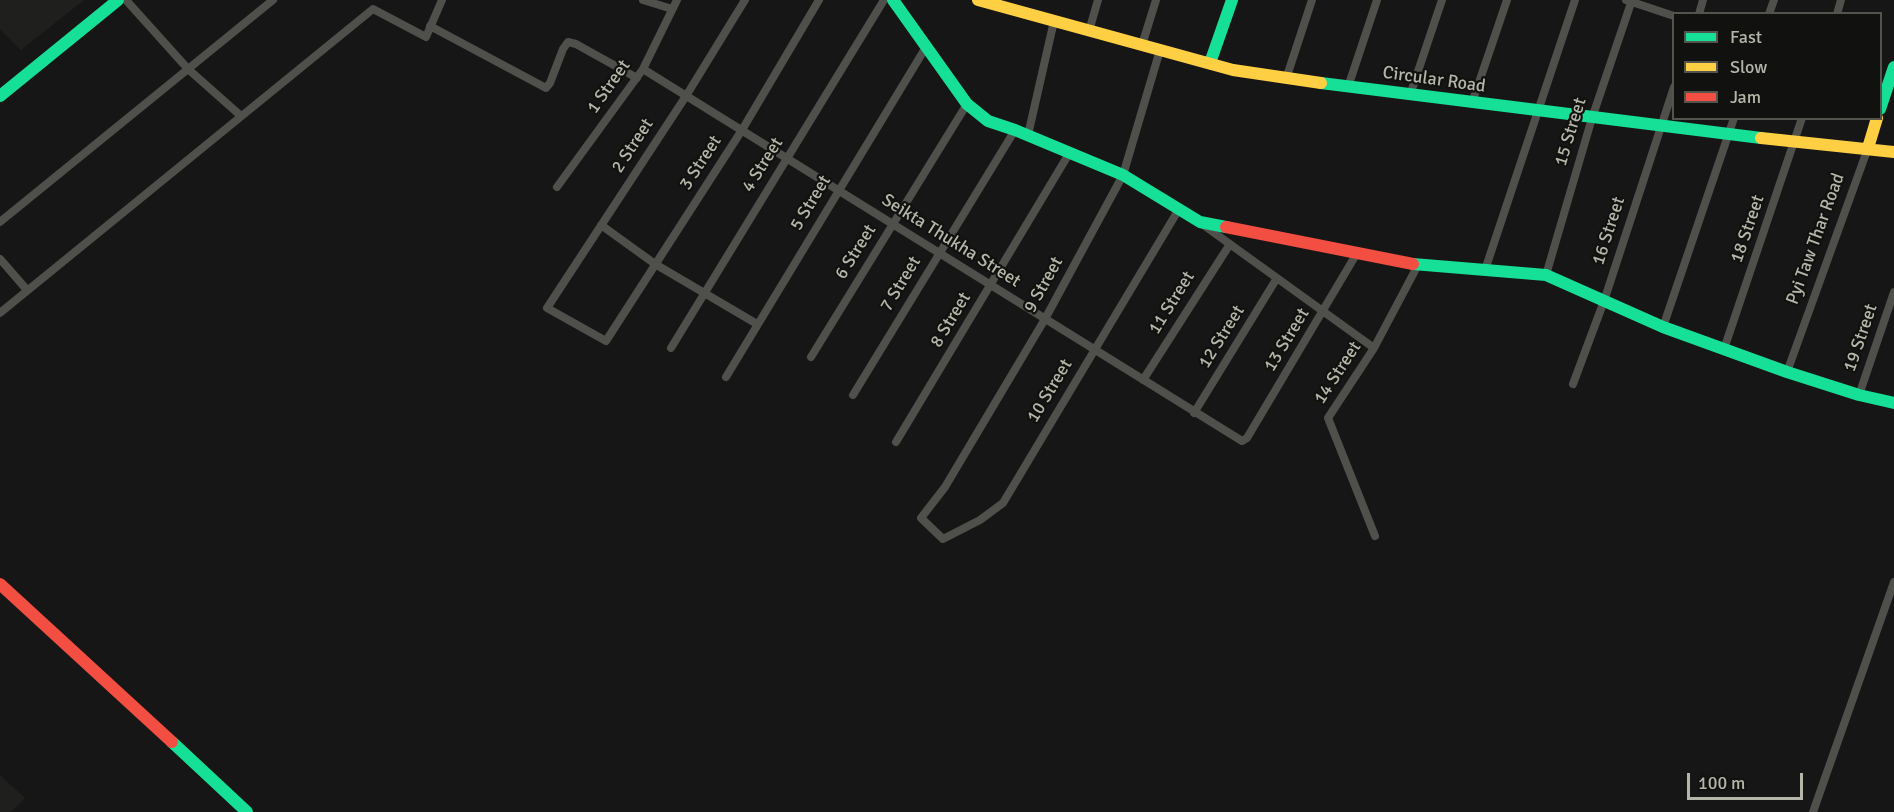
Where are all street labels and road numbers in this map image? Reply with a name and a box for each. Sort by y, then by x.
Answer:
street label: 1 Street [583,56,635,118]
street label: Circular Road [1381,62,1487,98]
street label: 15 Street [1550,95,1592,169]
street label: 2 Street [607,115,659,177]
street label: 3 Street [675,132,727,194]
street label: 4 Street [738,134,788,196]
street label: Pyi Taw Thar Road [1782,170,1850,308]
street label: 5 Street [786,171,836,235]
street label: Seikta Thukha Street [878,190,1024,292]
street label: 18 Street [1726,192,1770,266]
street label: 16 Street [1588,194,1630,268]
street label: 6 Street [831,221,881,283]
street label: 7 Street [876,252,926,316]
street label: 9 Street [1020,253,1068,317]
street label: 11 Street [1144,267,1200,339]
street label: 8 Street [926,288,976,352]
street label: 12 Street [1194,301,1250,373]
street label: 19 Street [1839,301,1883,375]
street label: 13 Street [1260,304,1314,376]
street label: 14 Street [1310,338,1366,408]
street label: 10 Street [1023,355,1077,427]

